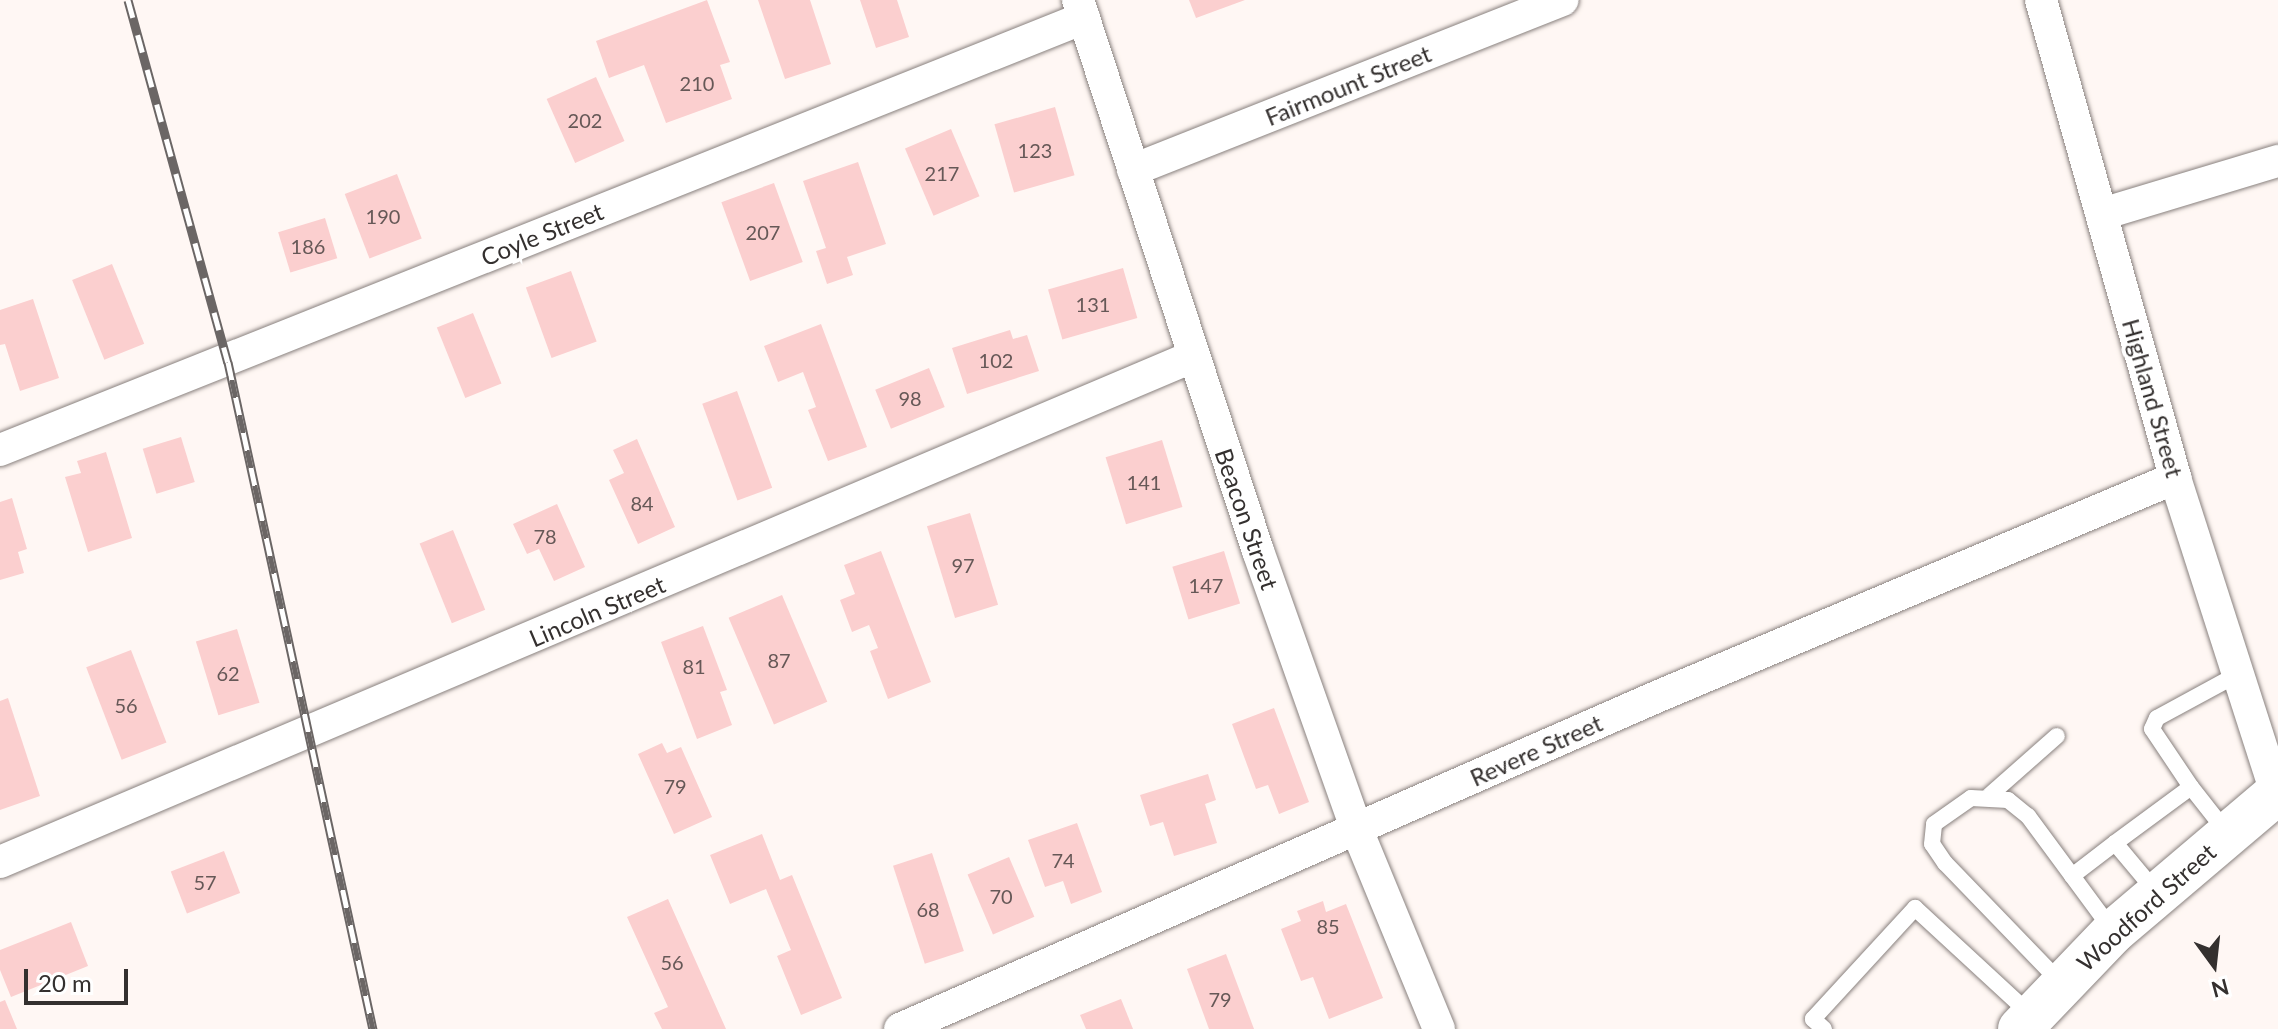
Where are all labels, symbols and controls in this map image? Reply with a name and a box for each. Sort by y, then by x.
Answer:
street label: Fairmount Street [1261,39,1435,131]
house number: 210 [680,71,714,95]
house number: 202 [568,108,602,132]
house number: 123 [1018,138,1052,162]
house number: 217 [925,161,959,185]
street label: Coyle Street [477,196,607,272]
house number: 190 [366,204,400,228]
house number: 207 [746,220,780,244]
house number: 186 [291,234,325,258]
house number: 131 [1076,292,1110,316]
street label: Highland Street [2117,315,2189,481]
house number: 102 [979,348,1013,372]
house number: 98 [898,386,922,410]
street label: Beacon Street [1209,445,1285,593]
house number: 141 [1127,470,1161,494]
house number: 84 [630,491,654,515]
house number: 78 [533,524,557,548]
house number: 97 [951,553,975,577]
street label: Lincoln Street [525,569,669,653]
house number: 147 [1189,573,1223,597]
house number: 87 [767,648,791,672]
house number: 81 [682,654,706,678]
house number: 62 [216,661,240,685]
house number: 56 [114,693,138,717]
street label: Revere Street [1465,708,1607,792]
house number: 79 [663,774,687,798]
street label: Woodford Street [2071,837,2221,977]
house number: 74 [1051,848,1075,872]
house number: 57 [193,870,217,894]
house number: 70 [989,884,1013,908]
house number: 68 [916,897,940,921]
house number: 85 [1316,914,1340,938]
north arrow [2174,925,2254,1005]
house number: 56 [660,950,684,974]
scale bar [28,953,132,1003]
text: 20 m [38,968,92,997]
text: N [2209,973,2232,1004]
house number: 79 [1208,987,1232,1011]

